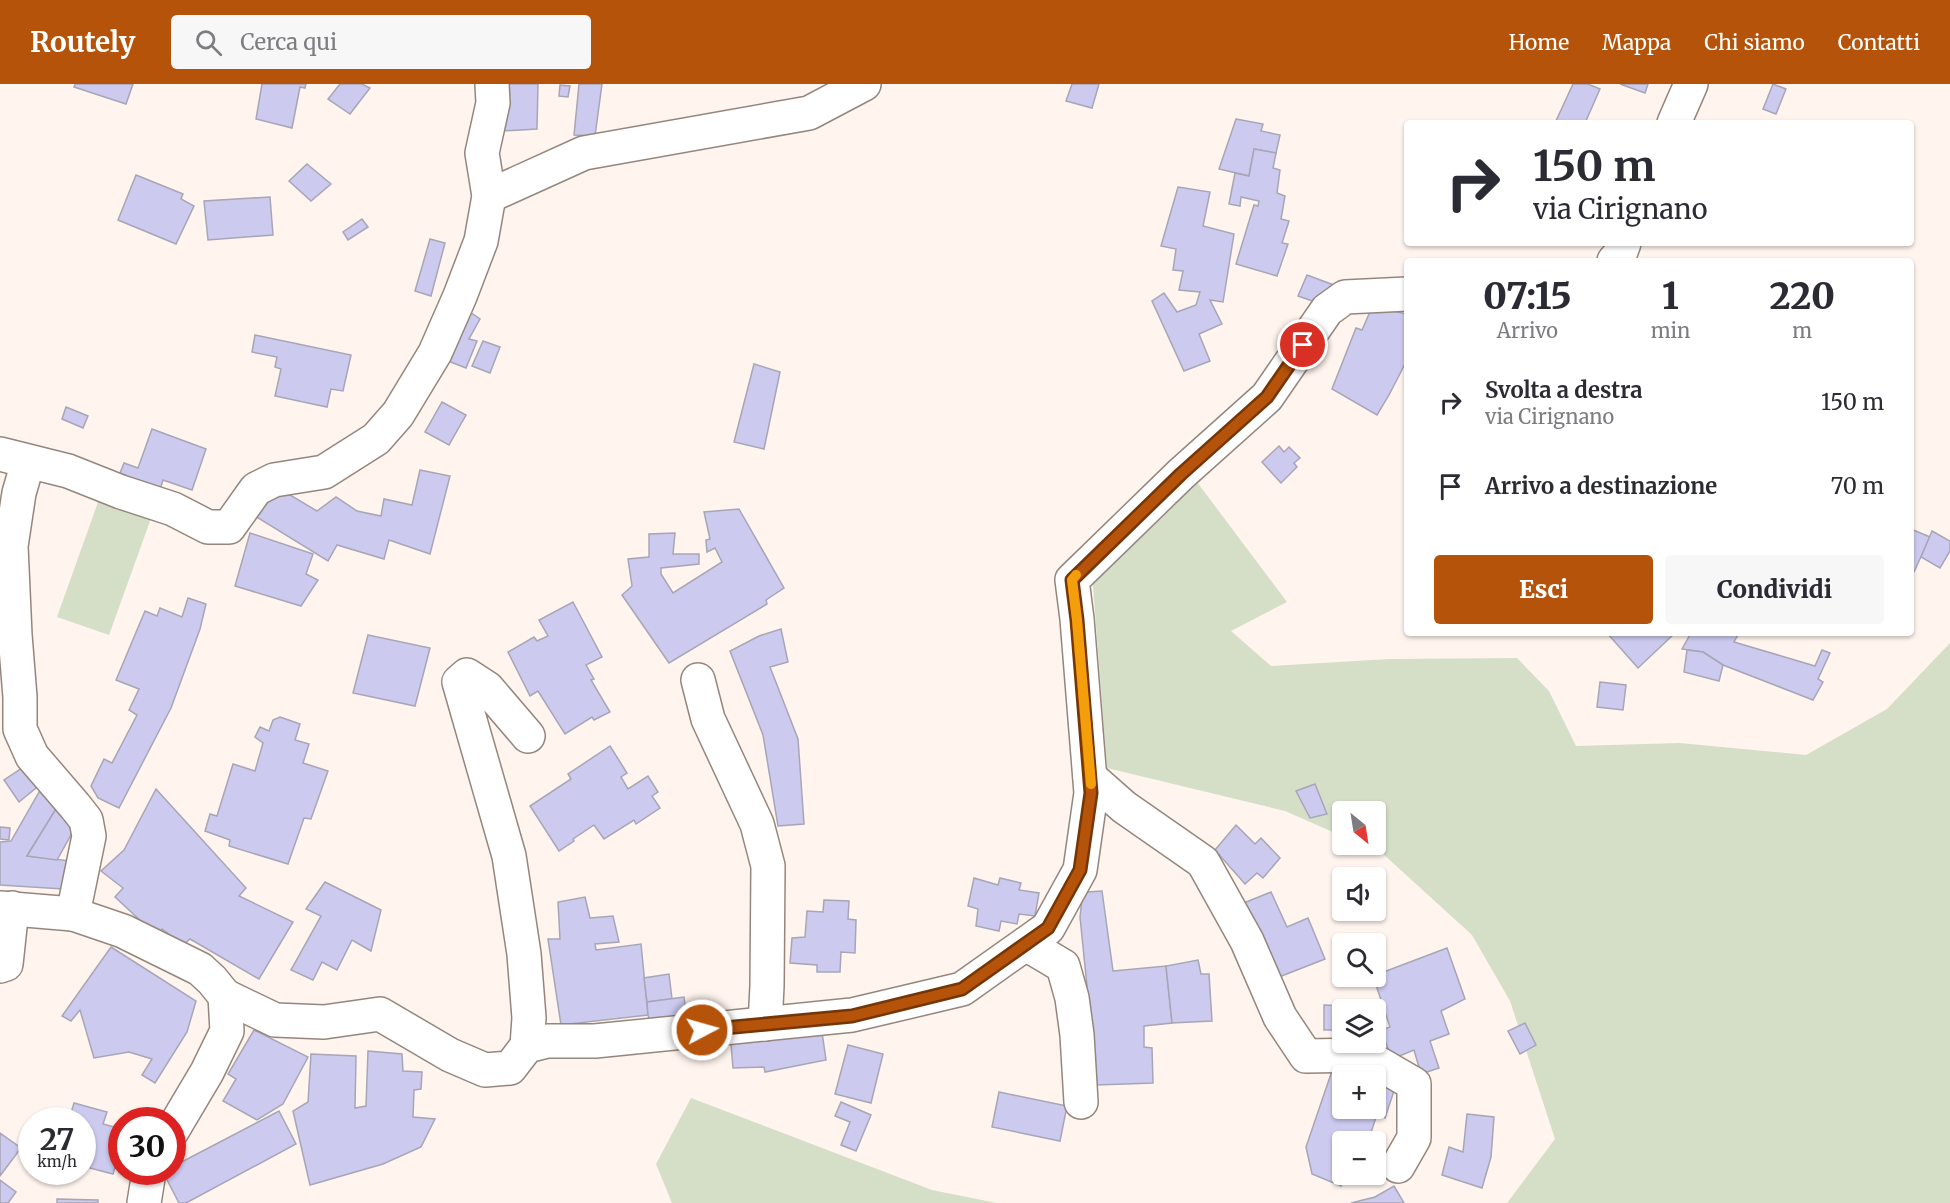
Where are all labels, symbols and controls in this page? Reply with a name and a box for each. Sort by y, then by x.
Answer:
search box [171,15,591,69]
text: Routely [30,24,135,60]
icon: search [192,26,225,59]
text: Cerca qui [240,28,337,56]
text: Home [1509,29,1569,56]
text: Mappa [1602,29,1671,56]
text: Chi siamo [1704,29,1805,56]
text: Contatti [1838,29,1920,56]
text: 150 m [1533,140,1655,192]
icon: right [1434,144,1512,222]
text: via Cirignano [1533,192,1707,226]
text: 07:15 [1483,274,1572,319]
text: 1 [1662,274,1679,319]
text: 220 [1769,274,1835,319]
text: Arrivo [1497,318,1558,343]
text: min [1651,318,1690,343]
text: m [1792,318,1812,343]
pin [1277,319,1328,370]
icon: arrive [1286,328,1319,361]
text: Svolta a destra [1485,376,1642,404]
icon: right [1434,386,1467,419]
text: 150 m [1821,388,1884,416]
text: via Cirignano [1485,404,1614,429]
icon: arrive [1434,470,1467,503]
text: Arrivo a destinazione [1485,472,1717,500]
text: 70 m [1831,472,1884,500]
button: Esci [1434,555,1653,624]
button: Condividi [1665,555,1884,624]
north arrow [1332,801,1386,855]
map controls [1332,801,1386,1185]
button: sound [1332,867,1386,921]
button: search [1332,933,1386,987]
position arrow [670,998,734,1062]
button: layers [1332,999,1386,1053]
button: + [1332,1065,1386,1119]
speed limit sign: 30 [108,1107,186,1185]
text: 27 [40,1120,74,1158]
button: − [1332,1131,1386,1185]
text: km/h [37,1152,77,1171]

